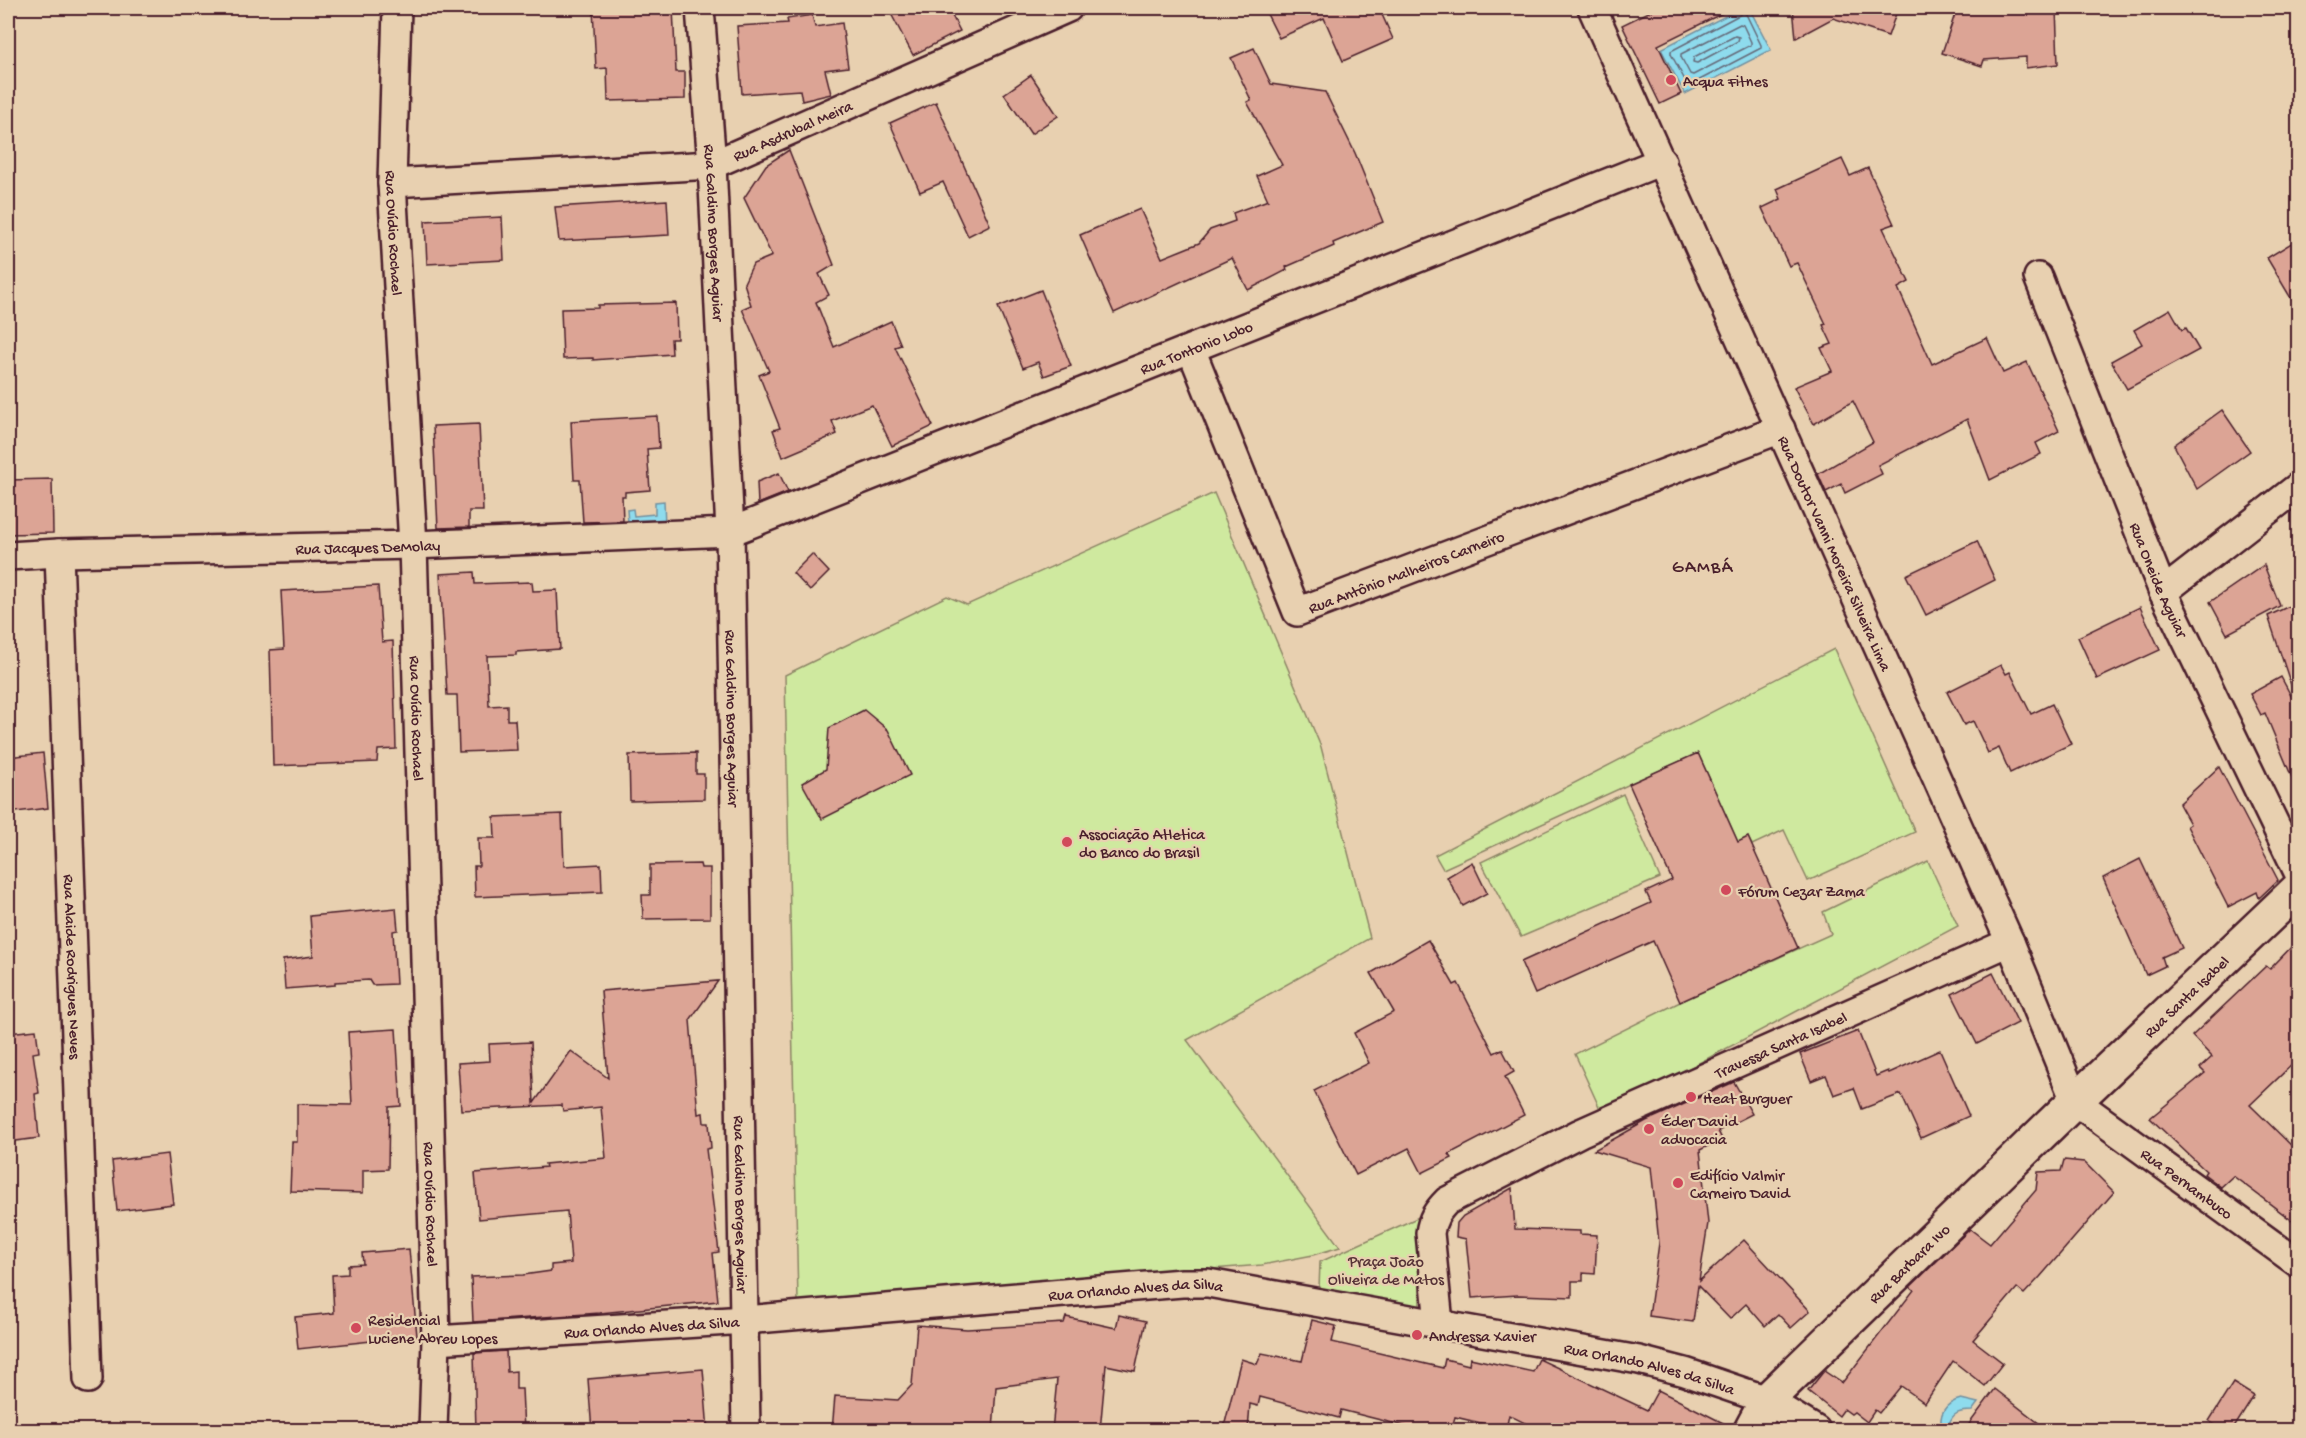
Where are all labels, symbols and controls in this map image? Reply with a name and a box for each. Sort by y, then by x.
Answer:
marker: Acqua Fitnes [1664,73,1678,87]
place label: Acqua Fitnes [1683,74,1769,93]
street label: Rua Asdrubal Meira [731,98,857,168]
street label: Rua Galdino Borges Aguiar [697,144,726,323]
street label: Rua Ovídio Rochael [379,170,405,296]
street label: Rua Tontonio Lobo [1138,319,1256,381]
street label: Rua Doutor Vanni Moreira Silveira Lima [1772,434,1894,676]
street label: Rua Oneide Aguiar [2123,521,2190,643]
street label: Rua Antônio Malheiros Carneiro [1307,528,1508,620]
street label: Rua Jacques DeMolay [295,538,441,561]
district label: GAMBÁ [1672,557,1734,579]
street label: Rua Galdino Borges Aguiar [719,629,741,808]
street label: Rua Ovídio Rochael [403,656,426,781]
place label: Associação Atletica do Banco do Brasil [1079,827,1206,864]
marker: Associação Atletica do Banco do Brasil [1060,835,1074,849]
street label: Rua Alaide Rodrigues Neves [57,874,83,1061]
marker: Fórum Cezar Zama [1719,883,1733,897]
place label: Fórum Cezar Zama [1737,884,1866,903]
street label: Rua Santa Isabel [2141,953,2235,1043]
street label: Travessa Santa Isabel [1712,1010,1851,1085]
marker: Heat Burguer [1684,1090,1698,1104]
place label: Heat Burguer [1703,1091,1793,1110]
place label: Éder David advocacia [1661,1114,1739,1151]
street label: Rua Galdino Borges Aguiar [727,1115,750,1294]
marker: Éder David advocacia [1642,1122,1656,1136]
street label: Rua Ovídio Rochael [417,1141,440,1267]
street label: Rua Pernambuco [2136,1146,2235,1225]
place label: Edifício Valmir Carneiro David [1690,1168,1791,1205]
marker: Edifício Valmir Carneiro David [1671,1176,1685,1190]
street label: Rua Barbara Ivo [1866,1221,1956,1309]
park label: Praça João Oliveira de Matos [1328,1254,1445,1291]
street label: Rua Orlando Alves da Silva [1048,1277,1226,1307]
place label: Residencial Luciene Abreu Lopes [368,1313,499,1350]
street label: Rua Orlando Alves da Silva [563,1314,741,1345]
marker: Residencial Luciene Abreu Lopes [349,1321,363,1335]
marker: Andressa Xavier [1410,1328,1424,1342]
place label: Andressa Xavier [1429,1329,1537,1348]
street label: Rua Orlando Alves da Silva [1562,1341,1738,1402]

